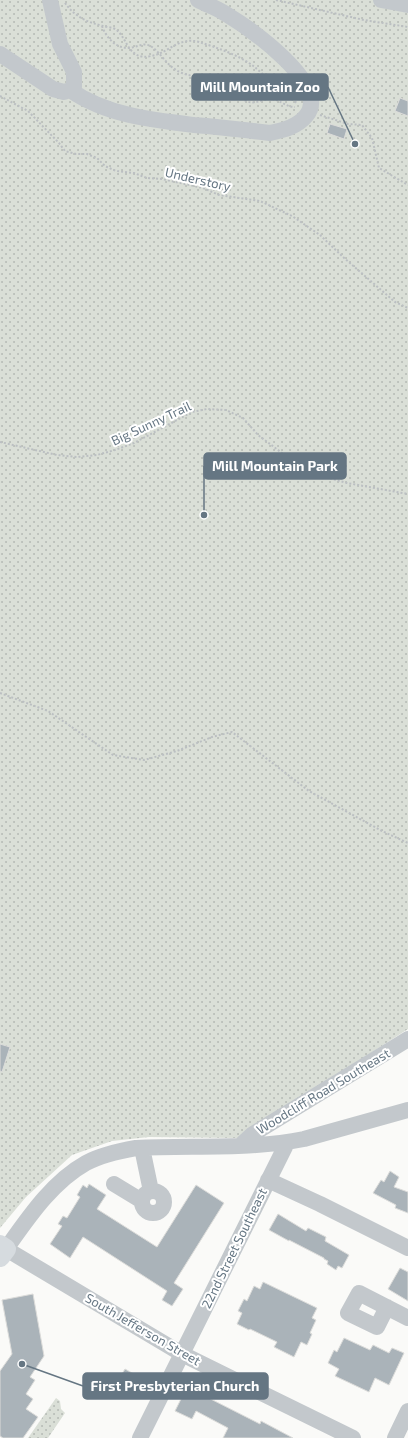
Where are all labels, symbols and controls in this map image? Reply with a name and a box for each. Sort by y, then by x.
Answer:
callout: Mill Mountain Zoo [192,74,328,100]
text: Mill Mountain Zoo [200,78,320,95]
street label: Understory [164,164,233,194]
street label: Big Sunny Trail [109,397,194,448]
callout: Mill Mountain Park [204,453,346,479]
text: Mill Mountain Park [212,457,338,474]
street label: Woodcliff Road Southeast [253,1045,393,1137]
street label: 22nd Street Southeast [198,1185,270,1311]
street label: South Jefferson Street [82,1289,204,1369]
callout: First Presbyterian Church [83,1373,268,1399]
text: First Presbyterian Church [90,1377,260,1394]

